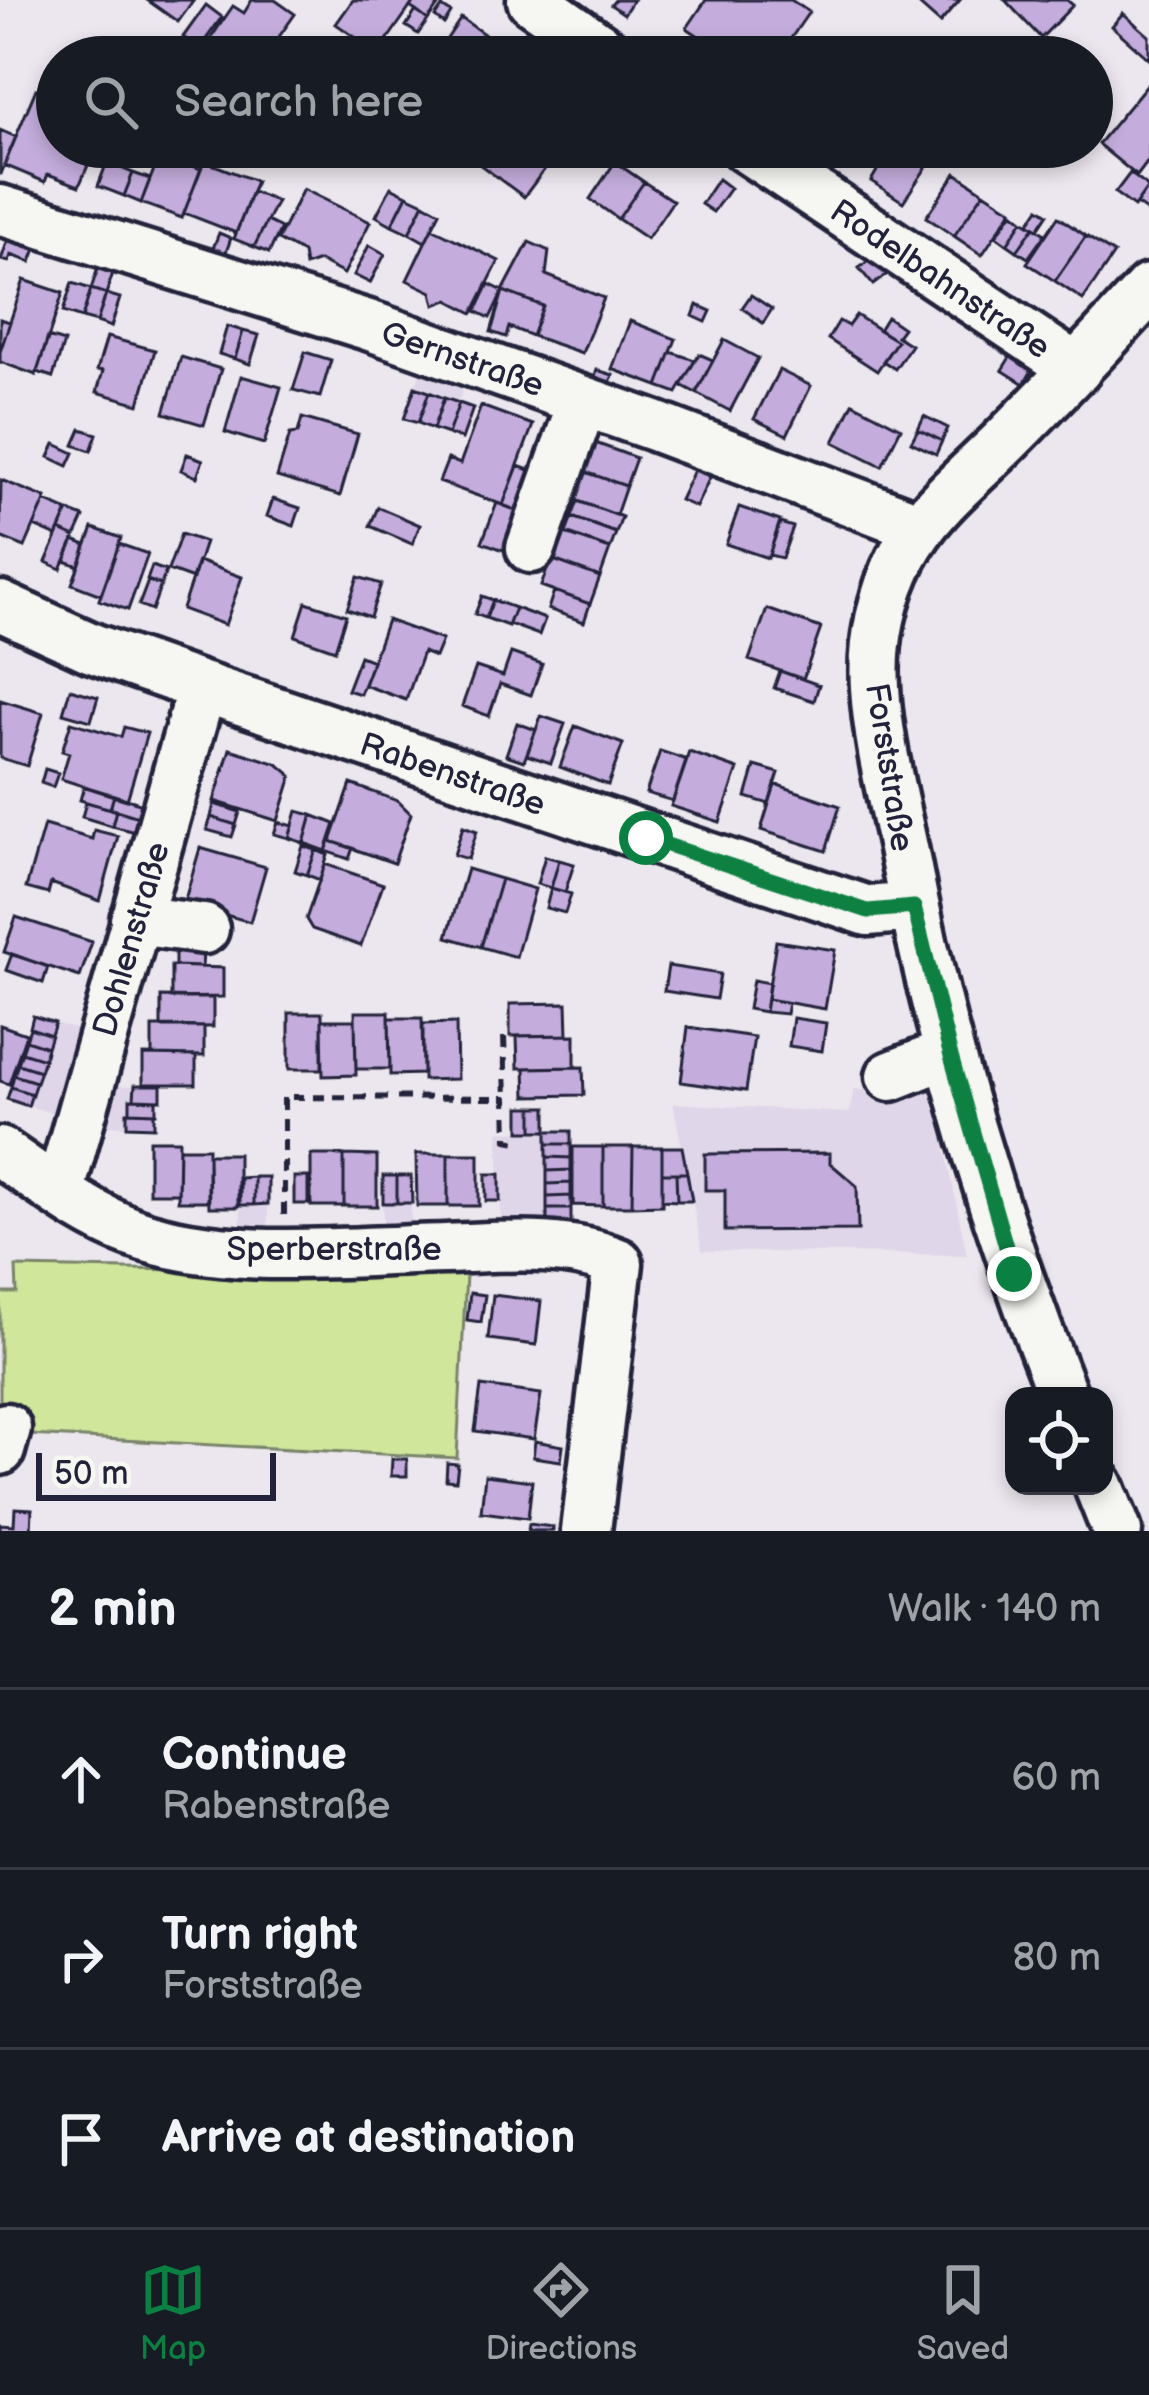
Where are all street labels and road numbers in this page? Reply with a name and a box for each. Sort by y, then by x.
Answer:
street label: Rodelbahnstraße [822,191,1057,368]
street label: Gernstraße [376,313,549,406]
street label: Forststraße [856,680,922,854]
street label: Rabenstraße [354,725,550,825]
street label: Dohlenstraße [85,838,179,1041]
street label: Sperberstraße [226,1230,442,1270]

